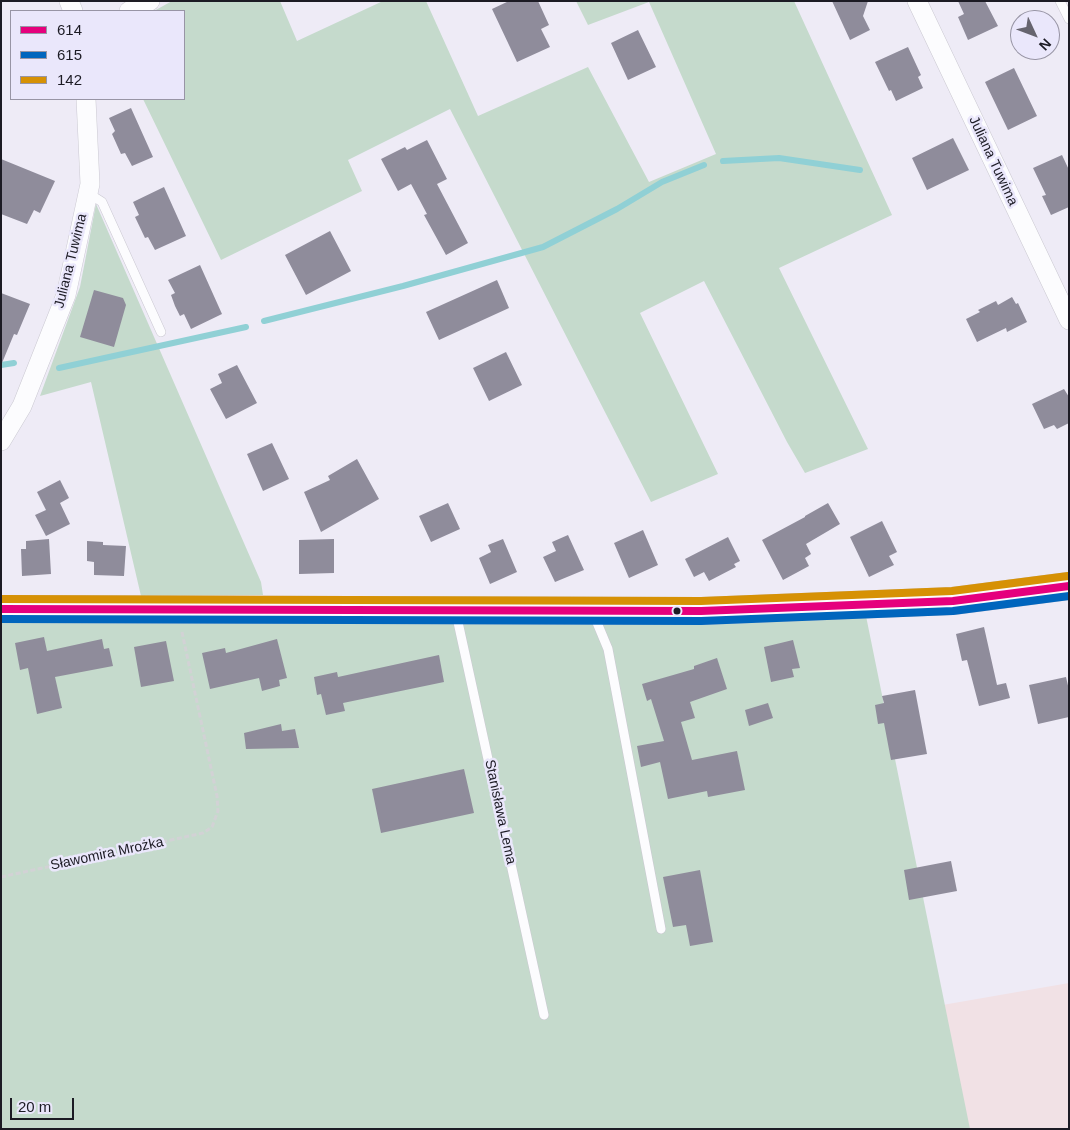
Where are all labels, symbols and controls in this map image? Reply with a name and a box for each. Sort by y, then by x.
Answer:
legend [10,10,185,100]
north arrow [1010,10,1060,60]
text: 614 [57,21,82,38]
text: N [1036,35,1055,54]
text: 615 [57,46,82,63]
text: 142 [57,71,82,88]
street label: Juliana Tuwima [965,114,1021,208]
street label: Juliana Tuwima [51,212,91,310]
unlabelled marker [672,606,682,616]
street label: Stanisława Lema [481,758,519,866]
street label: Sławomira Mrożka [49,834,165,874]
scale bar [12,1088,76,1120]
text: 20 m [18,1098,51,1115]

